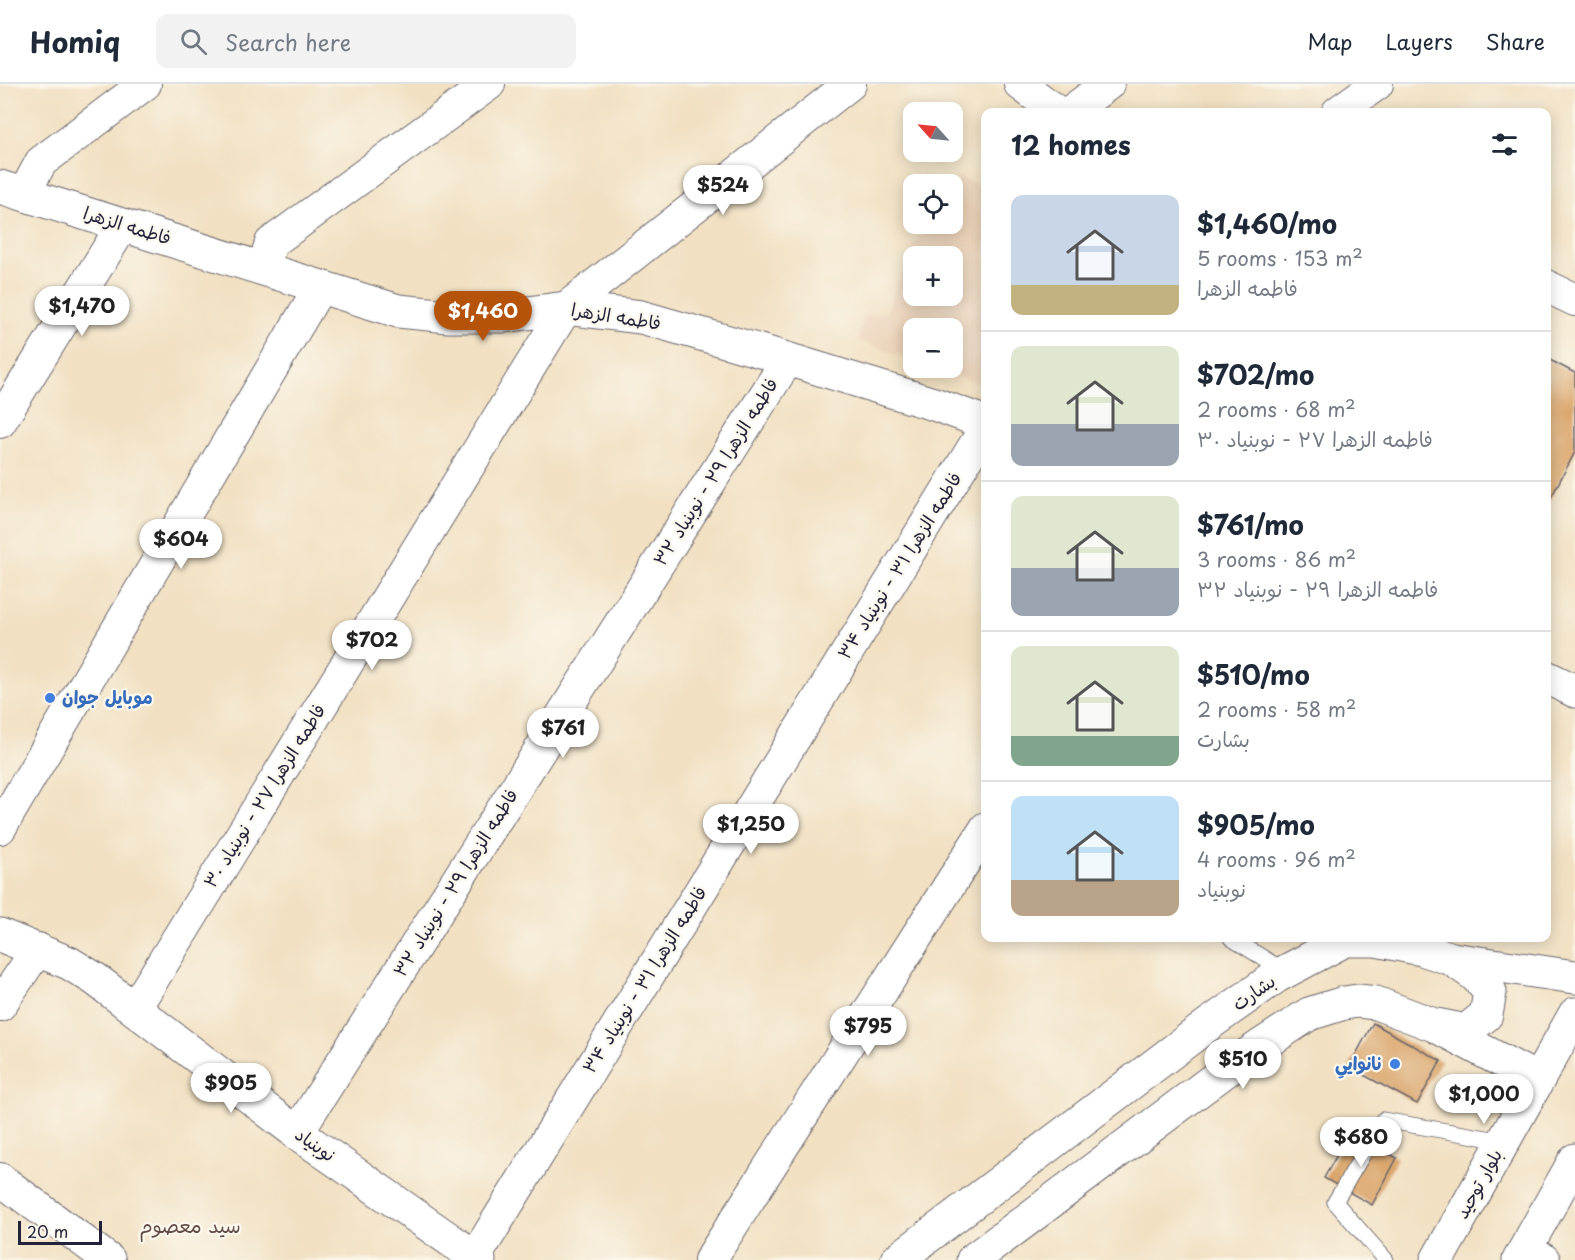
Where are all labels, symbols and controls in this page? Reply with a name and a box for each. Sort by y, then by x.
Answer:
search box [156,14,576,68]
text: Homiq [30,20,120,63]
icon: search [177,25,210,58]
text: Search here [225,25,351,58]
text: Map [1308,25,1352,57]
text: Layers [1385,25,1453,57]
text: Share [1486,25,1545,57]
north arrow [903,102,963,162]
map controls [903,102,963,378]
text: 12 homes [1011,125,1131,164]
icon: filters [1488,128,1521,161]
pin: $524 [687,165,759,216]
text: $524 [697,169,749,199]
button: locate [903,174,963,234]
street label: فاطمه الزهرا [80,198,175,251]
text: $1,460/mo [1197,204,1337,243]
icon: home [1059,219,1131,291]
text: 5 rooms · 153 m² [1197,243,1363,273]
button: + [903,246,963,306]
text: فاطمه الزهرا [1197,273,1298,303]
pin: $1,470 [33,286,131,337]
text: $1,470 [49,290,115,320]
pin: $1,460 [434,291,532,342]
text: $1,460 [448,295,518,325]
street label: فاطمه الزهرا [569,295,663,336]
button: − [903,318,963,378]
text: $702/mo [1197,355,1314,394]
icon: home [1059,370,1131,442]
street label: فاطمه الزهرا ۲۹ - نوبنیاد ۳۲ [646,372,784,570]
text: 2 rooms · 68 m² [1197,394,1356,424]
text: فاطمه الزهرا ۲۷ - نوبنیاد ۳۰ [1197,424,1433,454]
street label: فاطمه الزهرا ۳۱ - نوبنیاد ۳۴ [830,466,967,664]
text: $761/mo [1197,505,1304,544]
pin: $604 [145,519,217,570]
icon: home [1059,520,1131,592]
text: $604 [153,523,209,553]
text: 3 rooms · 86 m² [1197,544,1356,574]
text: فاطمه الزهرا ۲۹ - نوبنیاد ۳۲ [1197,574,1438,604]
pin: $702 [336,620,408,671]
text: $702 [346,624,398,654]
text: $510/mo [1197,655,1310,694]
icon: home [1059,670,1131,742]
place label: موبایل جوان [62,683,153,710]
marker: موبایل جوان [43,691,57,705]
text: 2 rooms · 58 m² [1197,694,1356,724]
street label: فاطمه الزهرا ۲۷ - نوبنیاد ۳۰ [196,698,331,892]
pin: $761 [527,708,599,759]
text: $761 [541,712,585,742]
text: بشارت [1197,724,1250,754]
street label: فاطمه الزهرا ۲۹ - نوبنیاد ۳۲ [386,783,524,981]
pin: $1,250 [702,804,800,855]
text: $905/mo [1197,805,1315,844]
text: $1,250 [717,808,785,838]
icon: home [1059,820,1131,892]
text: 4 rooms · 96 m² [1197,844,1356,874]
text: نوبنیاد [1197,874,1246,904]
street label: فاطمه الزهرا ۳۱ - نوبنیاد ۳۴ [575,880,712,1078]
street label: بشارت [1226,967,1280,1016]
pin: $795 [832,1006,904,1057]
text: $795 [844,1010,892,1040]
pin: $510 [1207,1039,1279,1090]
text: $510 [1218,1043,1268,1073]
place label: نانواییِ [1335,1049,1383,1079]
marker: نانواییِ [1388,1057,1402,1071]
pin: $905 [195,1063,267,1114]
text: $905 [205,1067,257,1097]
pin: $1,000 [1435,1074,1533,1125]
text: $1,000 [1448,1078,1520,1108]
pin: $680 [1325,1117,1397,1168]
street label: نوبنیاد [290,1120,342,1167]
text: $680 [1334,1121,1388,1151]
street label: بلوار توحید [1447,1143,1508,1223]
district label: سید معصوم [139,1210,241,1242]
scale bar [18,1218,102,1246]
text: 20 m [27,1219,68,1243]

